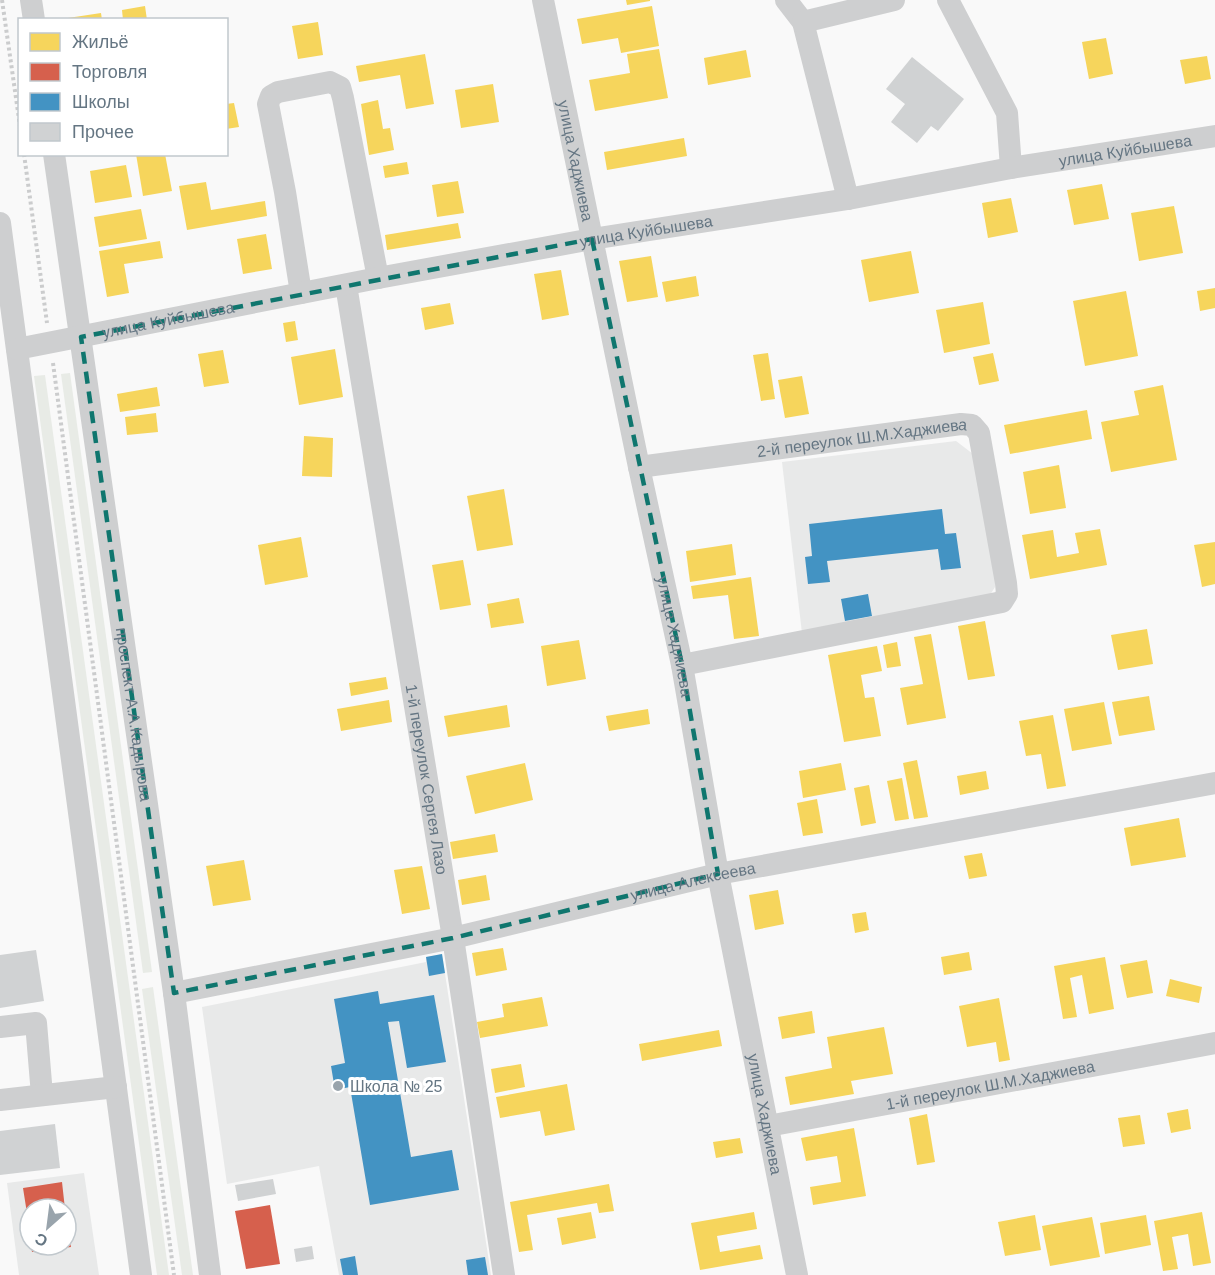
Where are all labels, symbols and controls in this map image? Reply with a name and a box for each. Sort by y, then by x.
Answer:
legend [18,18,228,156]
text: Жильё [72,32,129,52]
text: Торговля [72,62,147,82]
text: Школы [72,92,130,112]
street label: улица Хаджиева [555,99,596,223]
text: Прочее [72,122,134,142]
street label: улица Куйбышева [1058,132,1193,169]
street label: улица Куйбышева [578,212,714,250]
street label: улица Куйбышева [101,298,236,341]
street label: 2-й переулок Ш.М.Хаджиева [756,416,968,460]
street label: улица Хаджиева [654,574,695,698]
street label: проспект А.А.Кадырова [113,626,154,802]
street label: 1-й переулок Сергея Лазо [403,683,450,876]
street label: улица Алексеева [629,859,757,904]
street label: улица Хаджиева [745,1052,785,1176]
street label: 1-й переулок Ш.М.Хаджиева [885,1058,1096,1113]
place label: Школа № 25 [350,1078,443,1095]
marker: Школа № 25 [331,1079,345,1093]
north arrow [18,1197,78,1257]
text: С [32,1229,50,1250]

